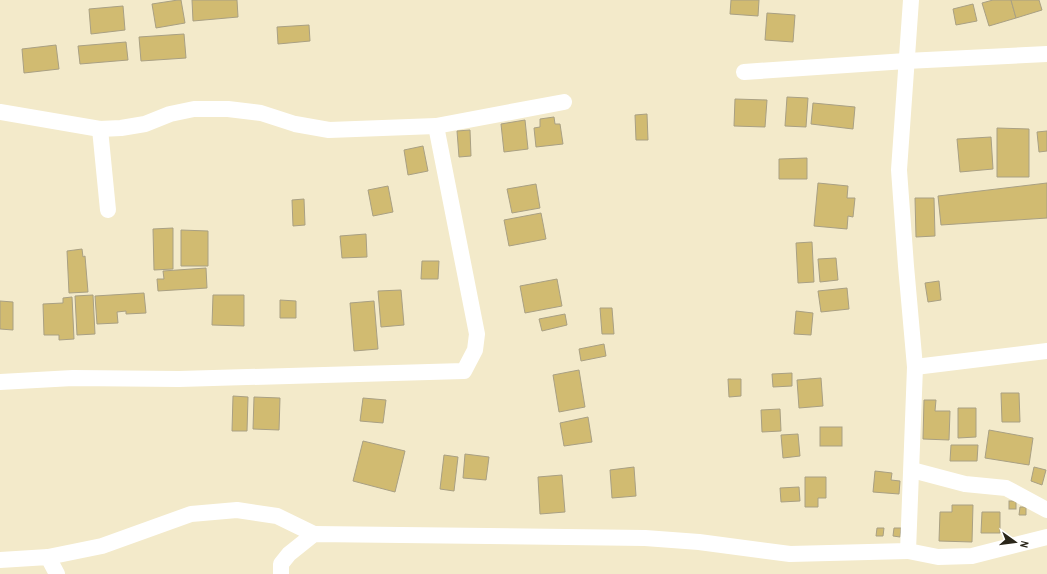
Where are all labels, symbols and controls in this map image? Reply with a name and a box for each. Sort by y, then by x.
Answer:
north arrow [995,522,1035,562]
text: N [1017,540,1032,549]

